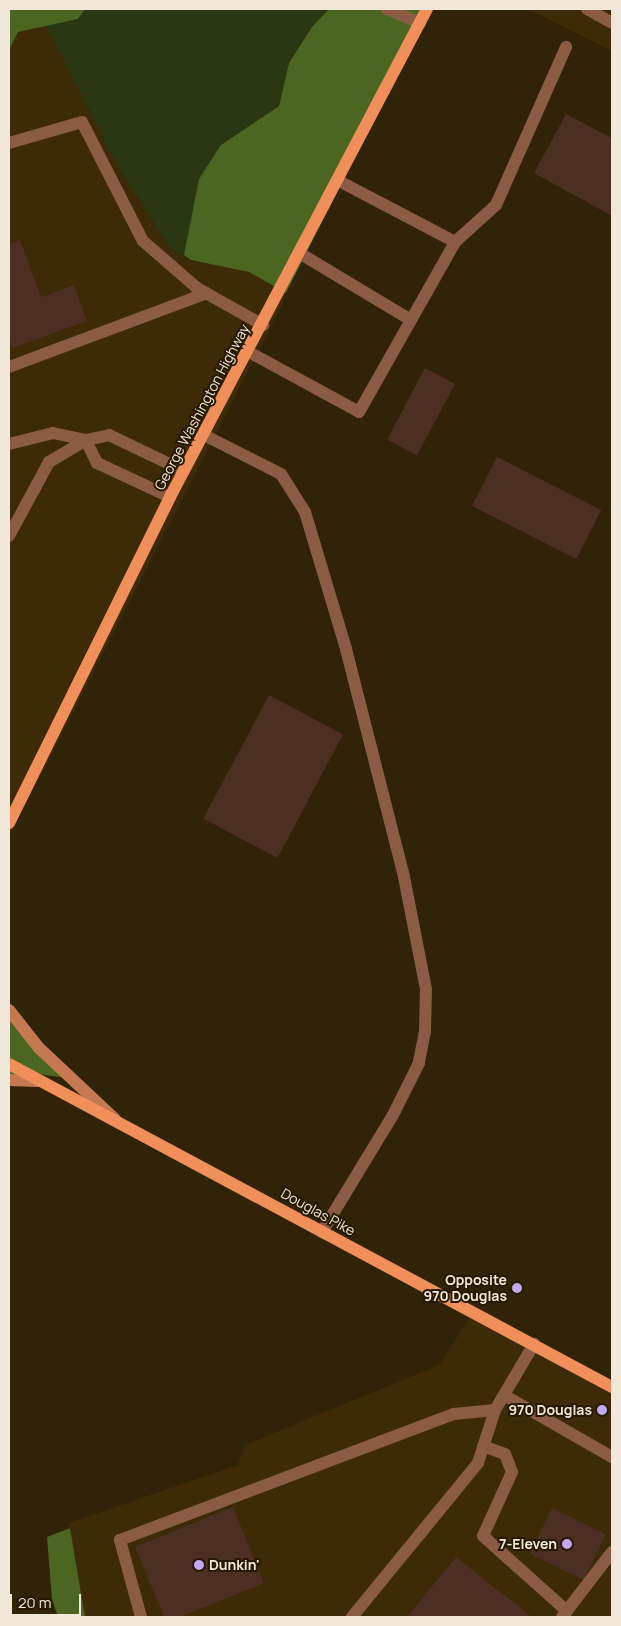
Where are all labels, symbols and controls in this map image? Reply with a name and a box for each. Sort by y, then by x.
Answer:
street label: George Washington Highway [151,321,253,493]
street label: Douglas Pike [278,1185,358,1239]
place label: Opposite 970 Douglas [423,1272,507,1304]
marker: Opposite 970 Douglas [511,1282,523,1294]
place label: 970 Douglas [508,1402,592,1418]
marker: 970 Douglas [596,1404,608,1416]
place label: 7-Eleven [499,1536,557,1552]
marker: 7-Eleven [561,1538,573,1550]
place label: Dunkin' [209,1557,260,1573]
marker: Dunkin' [193,1559,205,1571]
scale bar [12,1584,84,1616]
text: 20 m [18,1592,51,1613]

